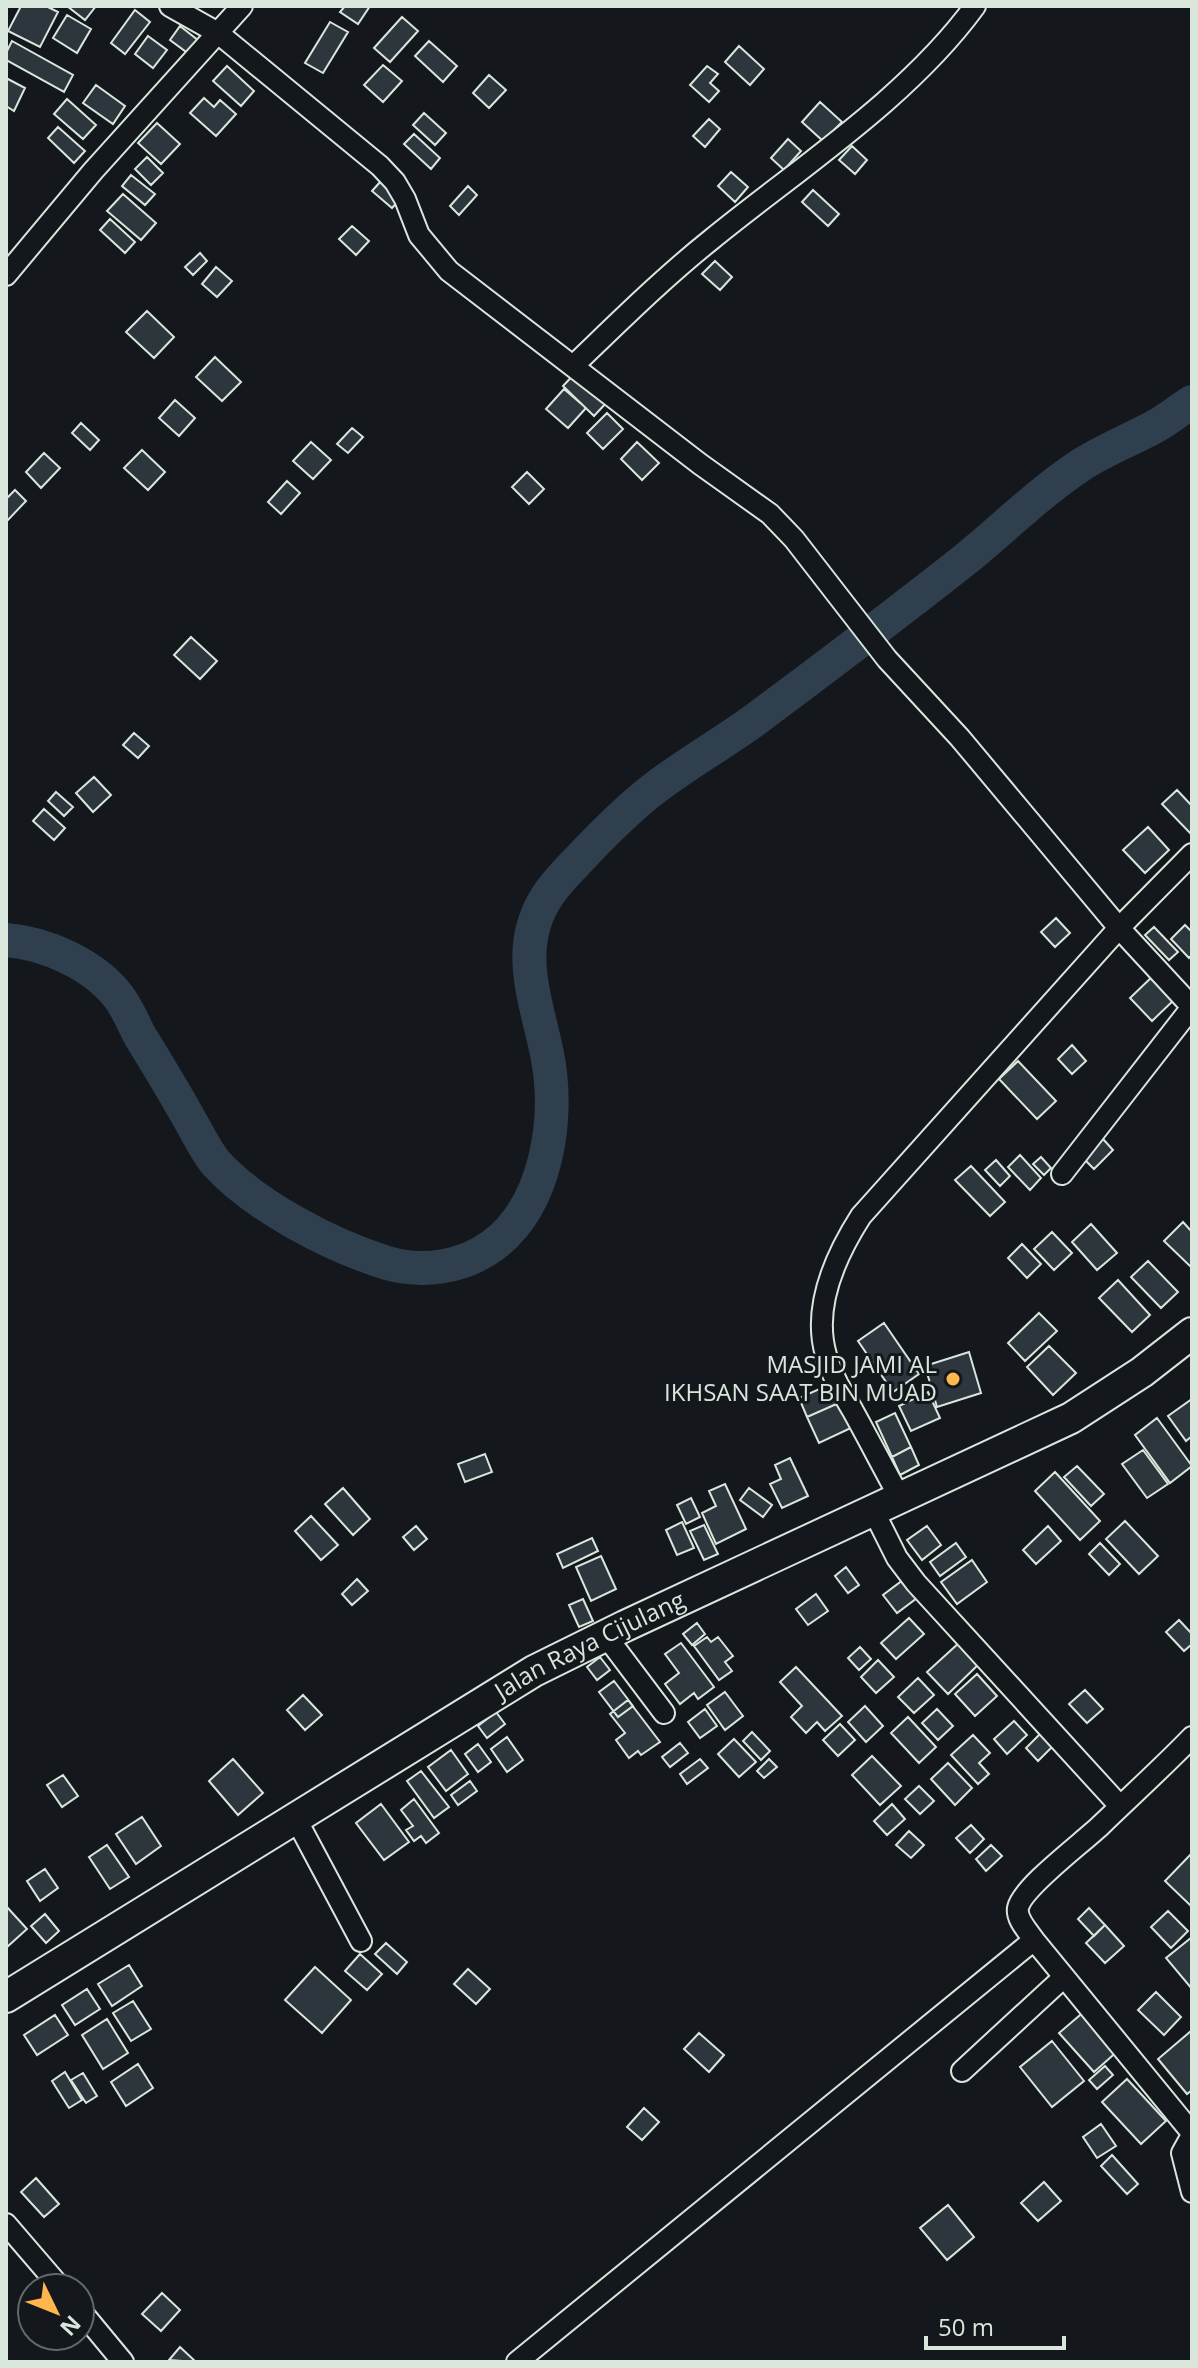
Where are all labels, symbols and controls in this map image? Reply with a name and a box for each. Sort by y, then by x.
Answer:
place label: MASJID JAMI AL IKHSAN SAAT BIN MUAD [664,1347,937,1408]
marker: MASJID JAMI AL IKHSAN SAAT BIN MUAD [944,1370,962,1388]
street label: Jalan Raya Cijulang [486,1582,690,1707]
north arrow [16,2272,96,2352]
scale bar [926,2300,1064,2350]
text: N [54,2310,88,2343]
text: 50 m [938,2310,994,2343]

